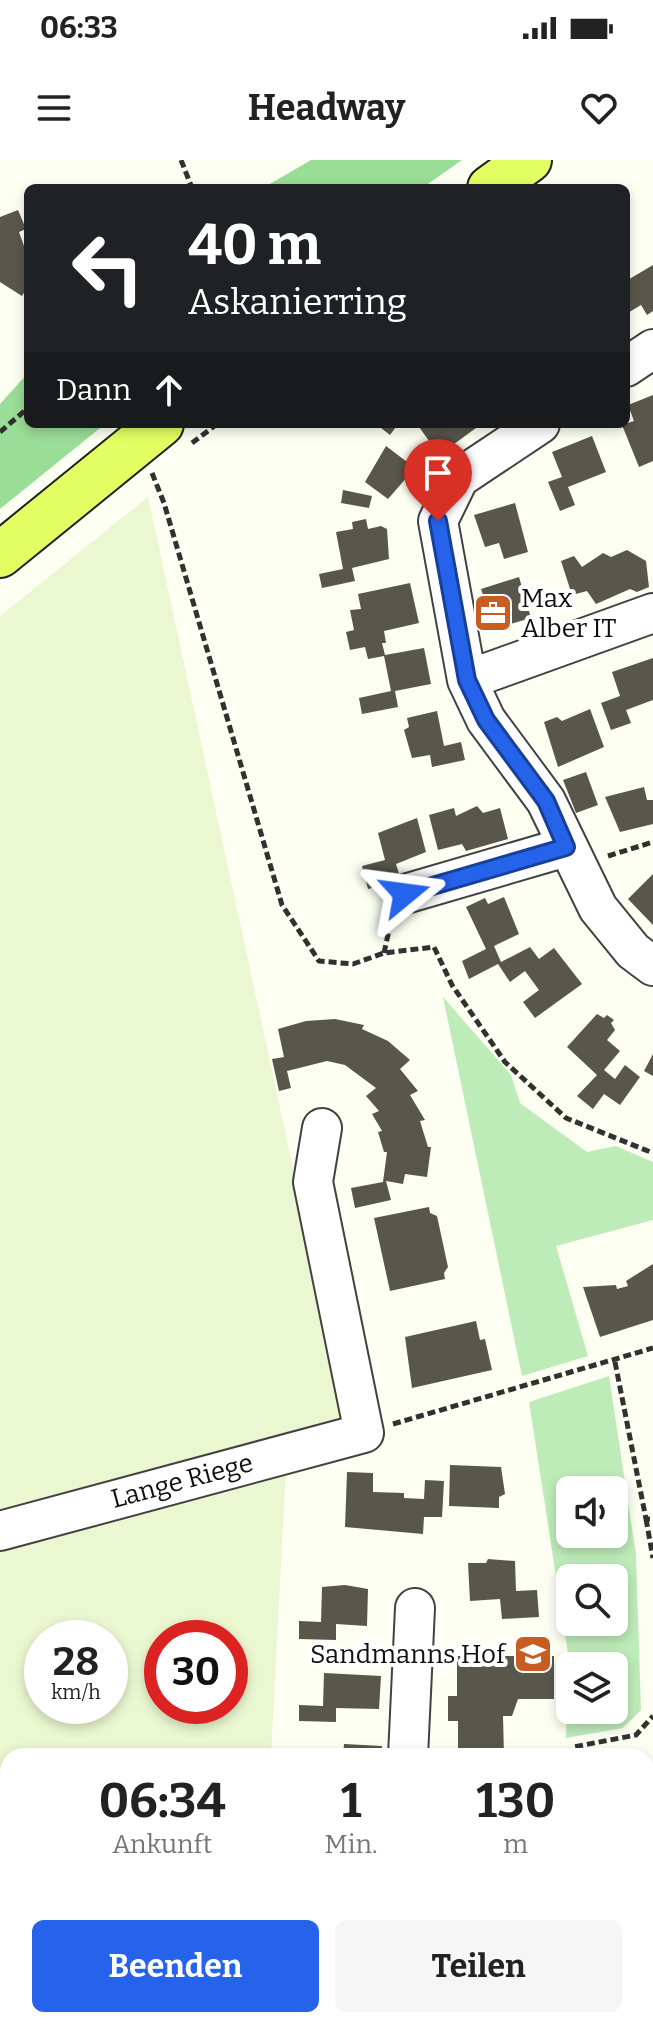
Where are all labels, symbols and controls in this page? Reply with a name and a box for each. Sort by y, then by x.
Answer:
text: 06:33 [40,10,118,46]
icon: menu [32,86,76,130]
text: Headway [248,86,405,130]
icon: heart [577,86,621,130]
text: 40 m [188,212,321,279]
icon: left [56,216,160,320]
text: Askanierring [188,280,407,324]
icon: ahead [147,368,191,412]
text: Dann [56,372,131,408]
pin [404,439,472,521]
icon: arrive [416,451,460,495]
place label: Max Alber IT [521,583,616,644]
office icon: Max Alber IT [472,592,514,634]
position arrow [363,852,447,936]
street label: Lange Riege [108,1447,256,1515]
map controls [556,1476,628,1724]
button: sound [556,1476,628,1548]
button: search [556,1564,628,1636]
speed limit sign: 30 [144,1620,248,1724]
school or university icon: Sandmanns Hof [512,1633,554,1675]
text: 28 [53,1638,99,1686]
place label: Sandmanns Hof [310,1639,507,1670]
button: layers [556,1652,628,1724]
text: km/h [51,1680,101,1704]
text: 06:34 [99,1772,226,1830]
text: 1 [341,1772,361,1830]
text: 130 [476,1772,555,1830]
text: Ankunft [112,1829,212,1860]
text: Min. [324,1829,378,1860]
text: m [503,1829,528,1860]
button: Beenden [32,1920,319,2012]
button: Teilen [335,1920,622,2012]

